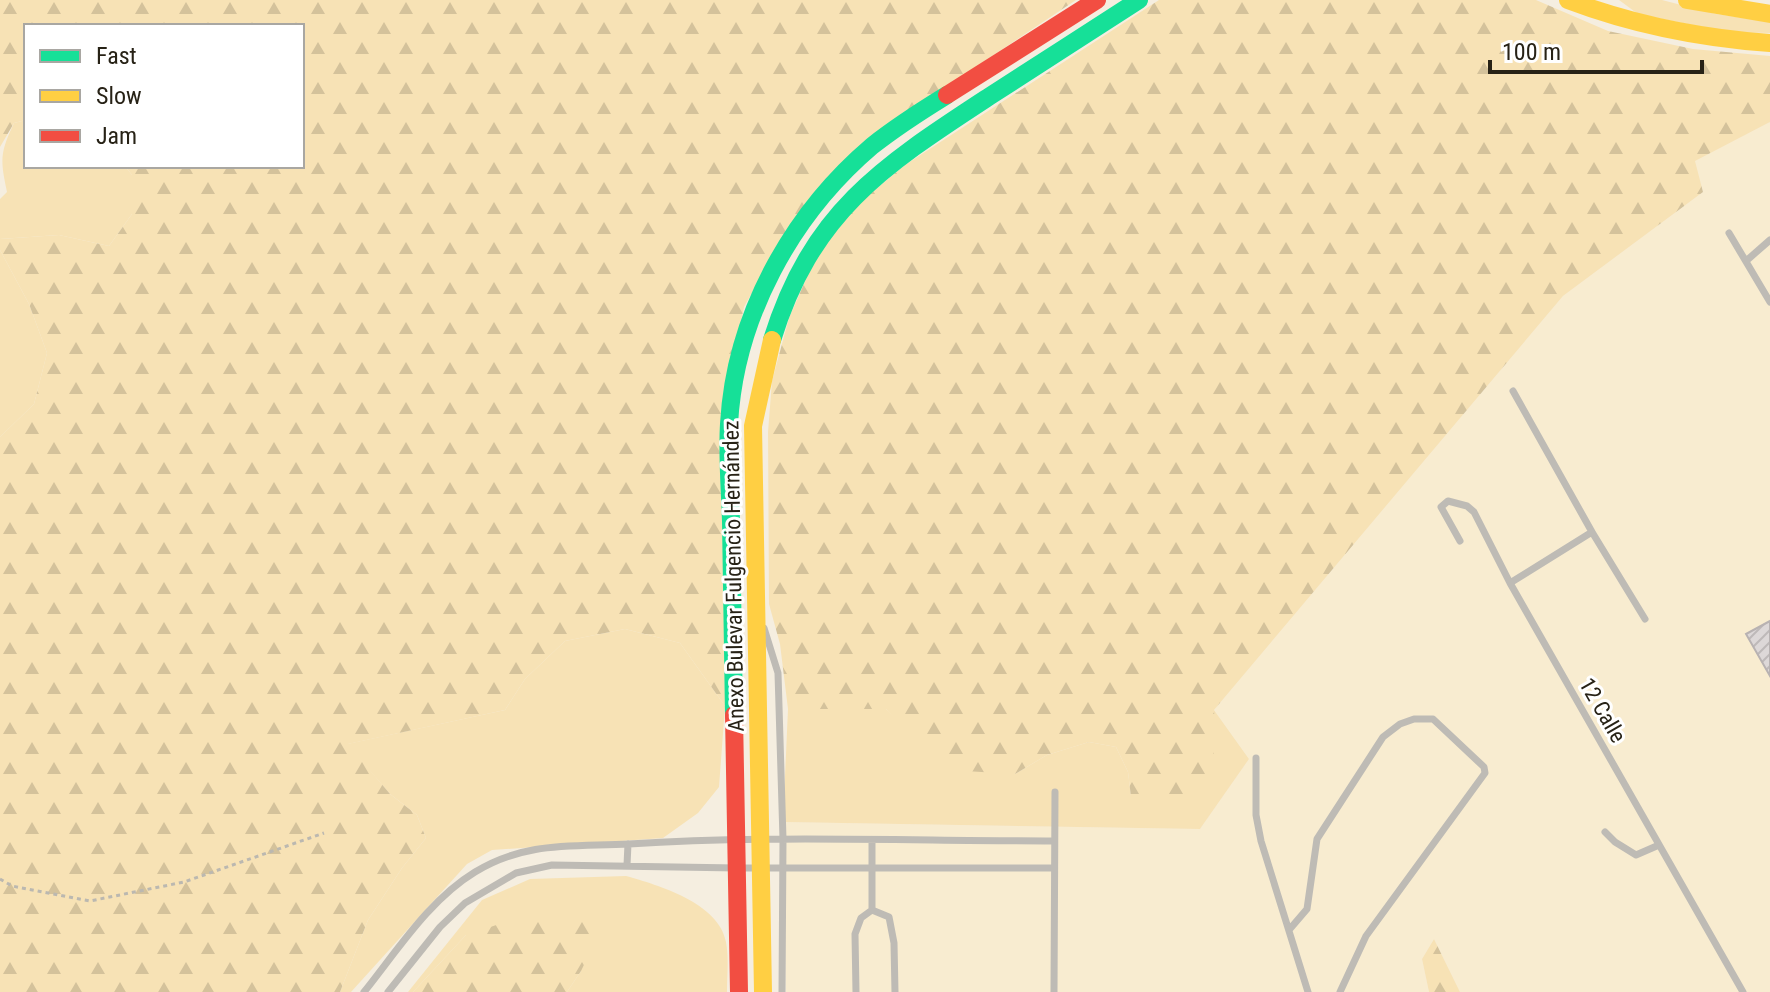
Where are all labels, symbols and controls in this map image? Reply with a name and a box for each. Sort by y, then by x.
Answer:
legend [24,24,304,168]
scale bar [1490,24,1702,74]
text: 100 m [1502,38,1561,66]
text: Fast [96,42,137,70]
text: Slow [96,82,142,110]
text: Jam [96,122,137,150]
street label: Anexo Bulevar Fulgencio Hernández [718,420,749,732]
street label: 12 Calle [1574,674,1631,747]

